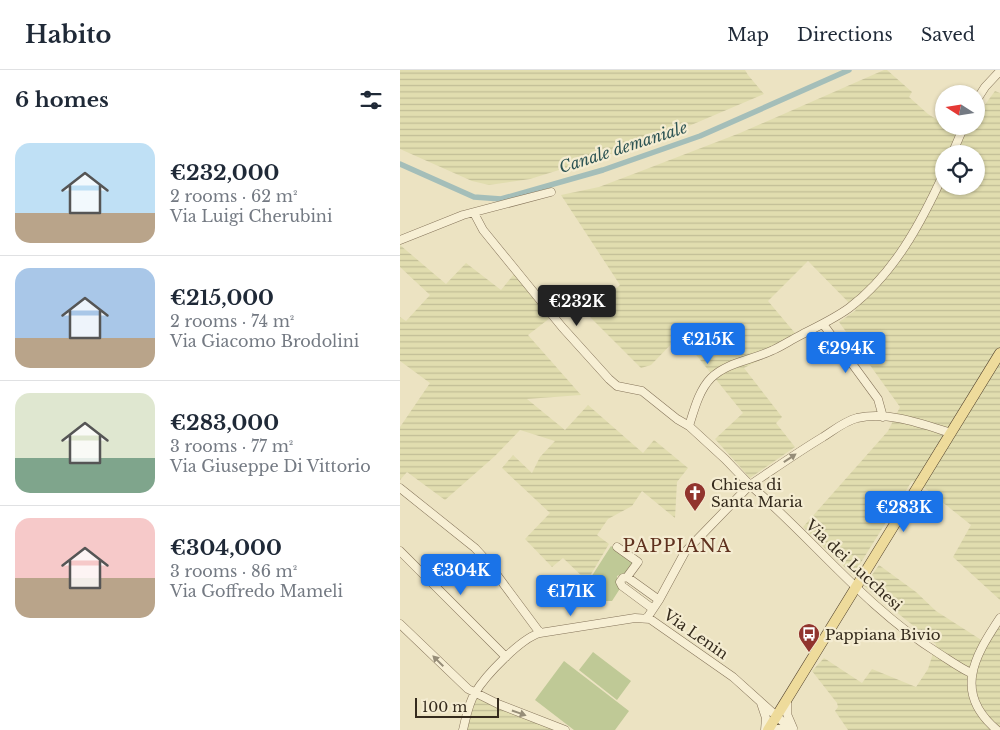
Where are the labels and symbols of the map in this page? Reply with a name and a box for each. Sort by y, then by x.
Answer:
north arrow [935,85,985,135]
water label: Canale demaniale [556,117,690,177]
pin: €232K [542,284,612,327]
pin: €215K [673,322,743,365]
pin: €294K [811,332,881,374]
one-way arrow [783,453,797,463]
place label: Chiesa di Santa Maria [711,475,803,511]
church icon: Chiesa di Santa Maria [683,481,707,512]
pin: €283K [869,490,939,533]
street label: Via dei Lucchesi [801,515,906,615]
district label: PAPPIANA [622,535,732,557]
pin: €304K [426,554,496,596]
pin: €171K [536,574,606,617]
street label: Via Lenin [659,604,732,663]
bus stop icon: Pappiana Bivio [797,622,821,653]
place label: Pappiana Bivio [825,625,941,644]
one-way arrow [432,655,444,667]
scale bar [415,695,499,718]
one-way arrow [512,709,527,717]

